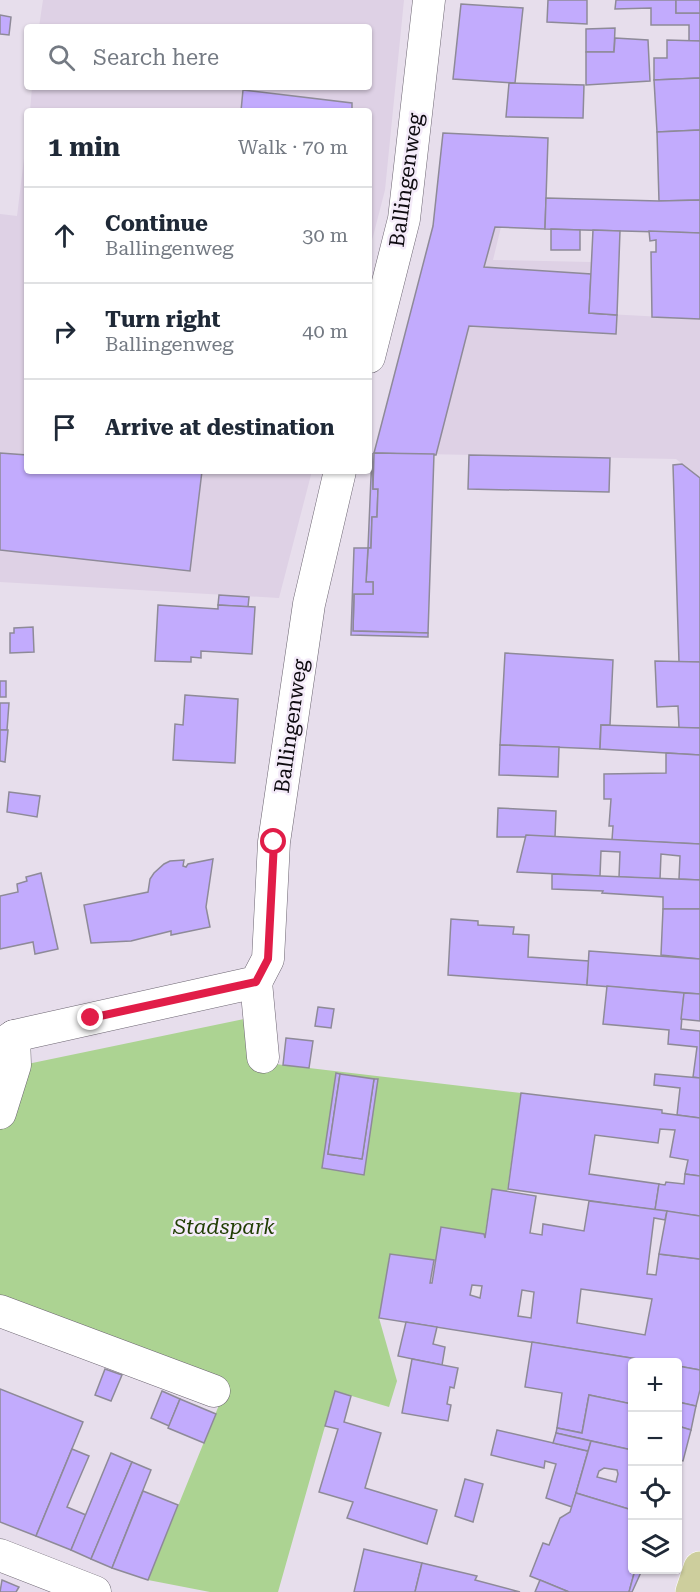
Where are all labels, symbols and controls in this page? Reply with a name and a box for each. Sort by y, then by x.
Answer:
search box [24,24,372,90]
icon: search [45,41,78,74]
text: Search here [93,45,219,70]
street label: Ballingenweg [385,111,427,249]
text: 1 min [48,132,120,162]
text: Walk · 70 m [238,135,348,159]
text: Continue [105,211,208,236]
icon: ahead [48,219,81,252]
text: 30 m [302,223,348,247]
text: Ballingenweg [105,236,234,260]
text: Turn right [105,307,220,332]
icon: right [48,315,81,348]
text: 40 m [302,319,348,343]
text: Ballingenweg [105,332,234,356]
icon: arrive [48,411,81,444]
text: Arrive at destination [105,415,334,440]
street label: Ballingenweg [270,657,312,795]
route start [260,828,286,854]
route end [77,1004,103,1030]
park label: Stadspark [172,1215,275,1239]
map controls [628,1358,682,1574]
button: + [628,1358,682,1412]
button: − [628,1412,682,1466]
button: locate [628,1466,682,1520]
button: layers [628,1520,682,1574]

